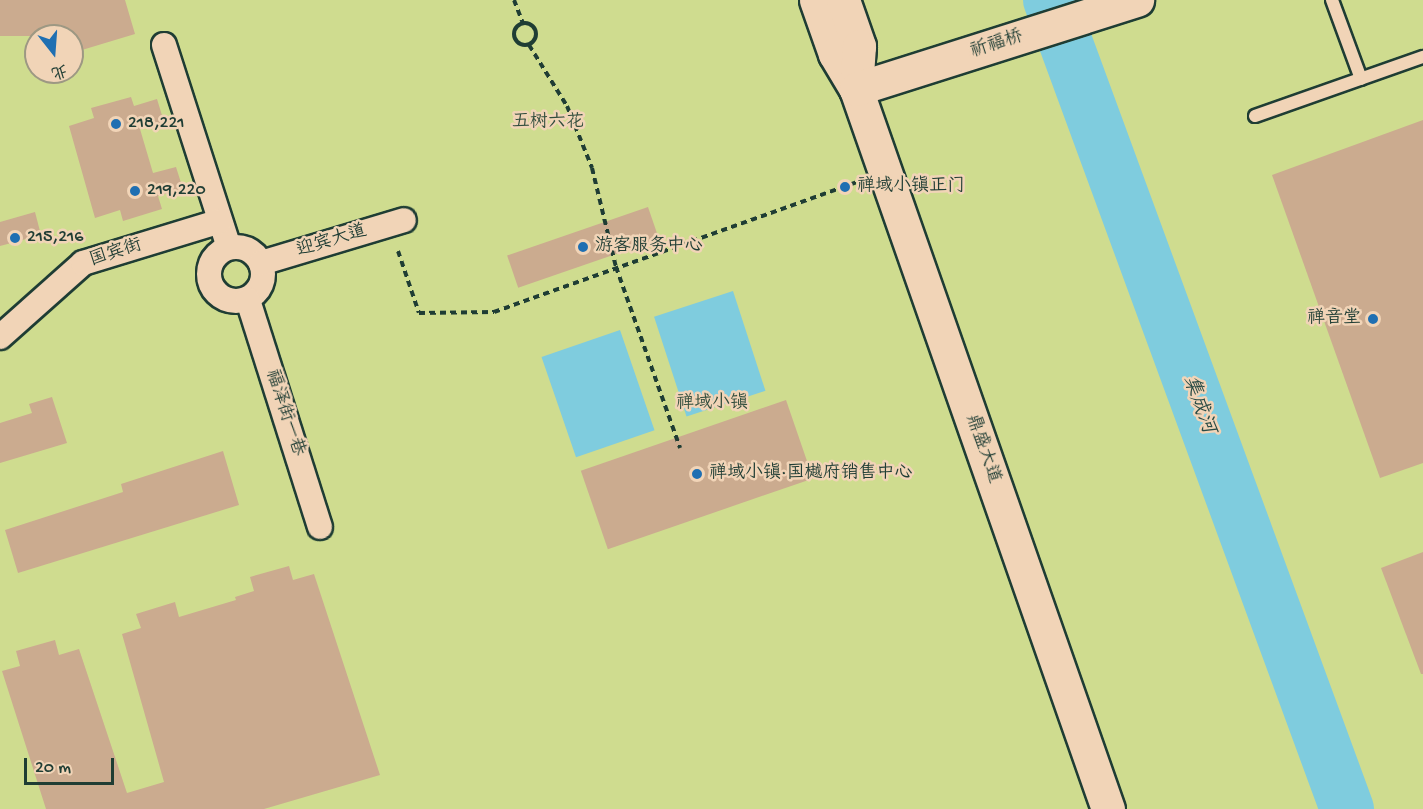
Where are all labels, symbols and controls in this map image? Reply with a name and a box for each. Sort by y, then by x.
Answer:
north arrow [24,24,84,84]
street label: 祈福桥 [968,26,1026,64]
text: 北 [48,58,69,81]
park label: 五树六花 [512,112,584,134]
place label: 218,221 [128,113,185,135]
marker: 218,221 [109,117,123,131]
place label: 禅域小镇正门 [857,176,965,198]
place label: 219,220 [147,180,206,202]
marker: 禅域小镇正门 [838,180,852,194]
marker: 219,220 [128,184,142,198]
street label: 迎宾大道 [294,221,370,263]
place label: 215,216 [27,227,83,249]
marker: 215,216 [8,231,22,245]
street label: 国宾街 [87,235,145,273]
place label: 游客服务中心 [595,236,703,258]
marker: 游客服务中心 [576,240,590,254]
place label: 禅音堂 [1307,308,1361,330]
marker: 禅音堂 [1366,312,1380,326]
street label: 福泽街一巷 [260,367,308,459]
water label: 集成河 [1176,373,1220,437]
park label: 禅域小镇 [676,393,748,415]
street label: 鼎盛大道 [960,411,1004,487]
place label: 禅域小镇·国樾府销售中心 [709,463,913,485]
marker: 禅域小镇·国樾府销售中心 [690,467,704,481]
scale bar [27,746,117,784]
text: 20 m [35,758,71,779]

